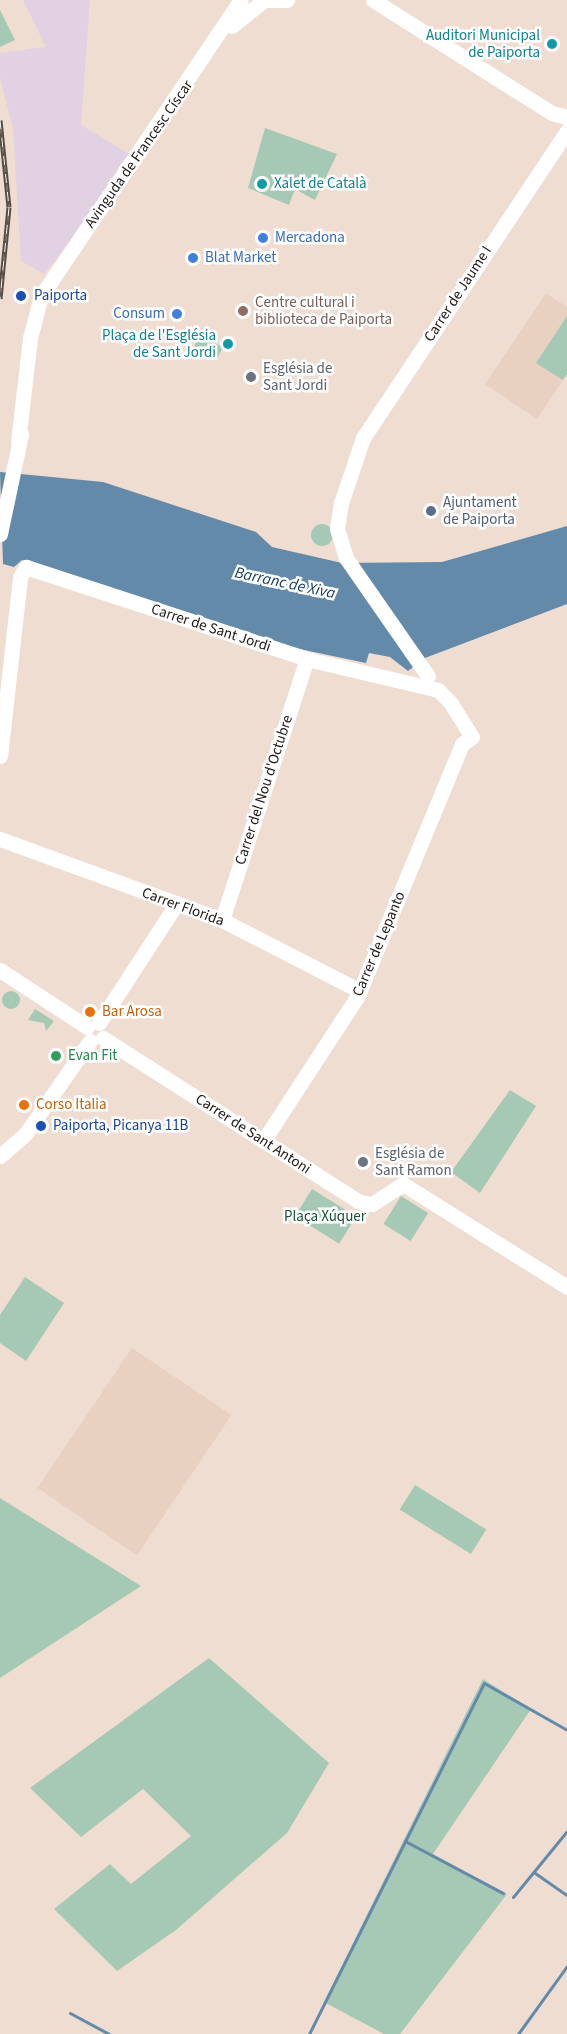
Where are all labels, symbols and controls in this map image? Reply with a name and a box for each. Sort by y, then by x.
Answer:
place label: Auditori Municipal de Paiporta [426,26,540,61]
marker: Auditori Municipal de Paiporta [545,37,559,51]
street label: Avinguda de Francesc Císcar [81,77,197,231]
place label: Xalet de Català [274,175,367,193]
marker: Xalet de Català [255,177,269,191]
place label: Mercadona [275,229,345,247]
marker: Mercadona [256,231,270,245]
street label: Carrer de Jaume I [420,243,496,345]
place label: Blat Market [205,249,276,267]
marker: Blat Market [186,251,200,265]
marker: Paiporta [12,287,30,305]
place label: Paiporta [34,287,87,305]
place label: Centre cultural i biblioteca de Paiporta [255,293,392,328]
marker: Centre cultural i biblioteca de Paiporta [236,304,250,318]
place label: Consum [113,305,165,323]
marker: Consum [170,307,184,321]
place label: Plaça de l'Església de Sant Jordi [102,326,216,361]
marker: Plaça de l'Església de Sant Jordi [221,337,235,351]
place label: Església de Sant Jordi [263,359,332,394]
marker: Església de Sant Jordi [244,370,258,384]
place label: Ajuntament de Paiporta [443,493,517,528]
marker: Ajuntament de Paiporta [424,504,438,518]
water label: Barranc de Xiva [233,563,337,603]
street label: Carrer de Sant Jordi [149,600,273,656]
street label: Carrer del Nou d'Octubre [231,713,297,867]
street label: Carrer Florida [139,884,227,930]
street label: Carrer de Lepanto [349,889,409,999]
place label: Bar Arosa [102,1003,162,1021]
marker: Bar Arosa [83,1005,97,1019]
place label: Evan Fit [68,1047,117,1065]
marker: Evan Fit [49,1049,63,1063]
street label: Carrer de Sant Antoni [192,1090,314,1178]
place label: Corso Italia [36,1096,107,1114]
marker: Corso Italia [17,1098,31,1112]
place label: Paiporta, Picanya 11B [53,1117,188,1135]
marker: Paiporta, Picanya 11B [34,1119,48,1133]
place label: Església de Sant Ramon [375,1144,452,1179]
marker: Església de Sant Ramon [356,1155,370,1169]
park label: Plaça Xúquer [284,1208,366,1226]

